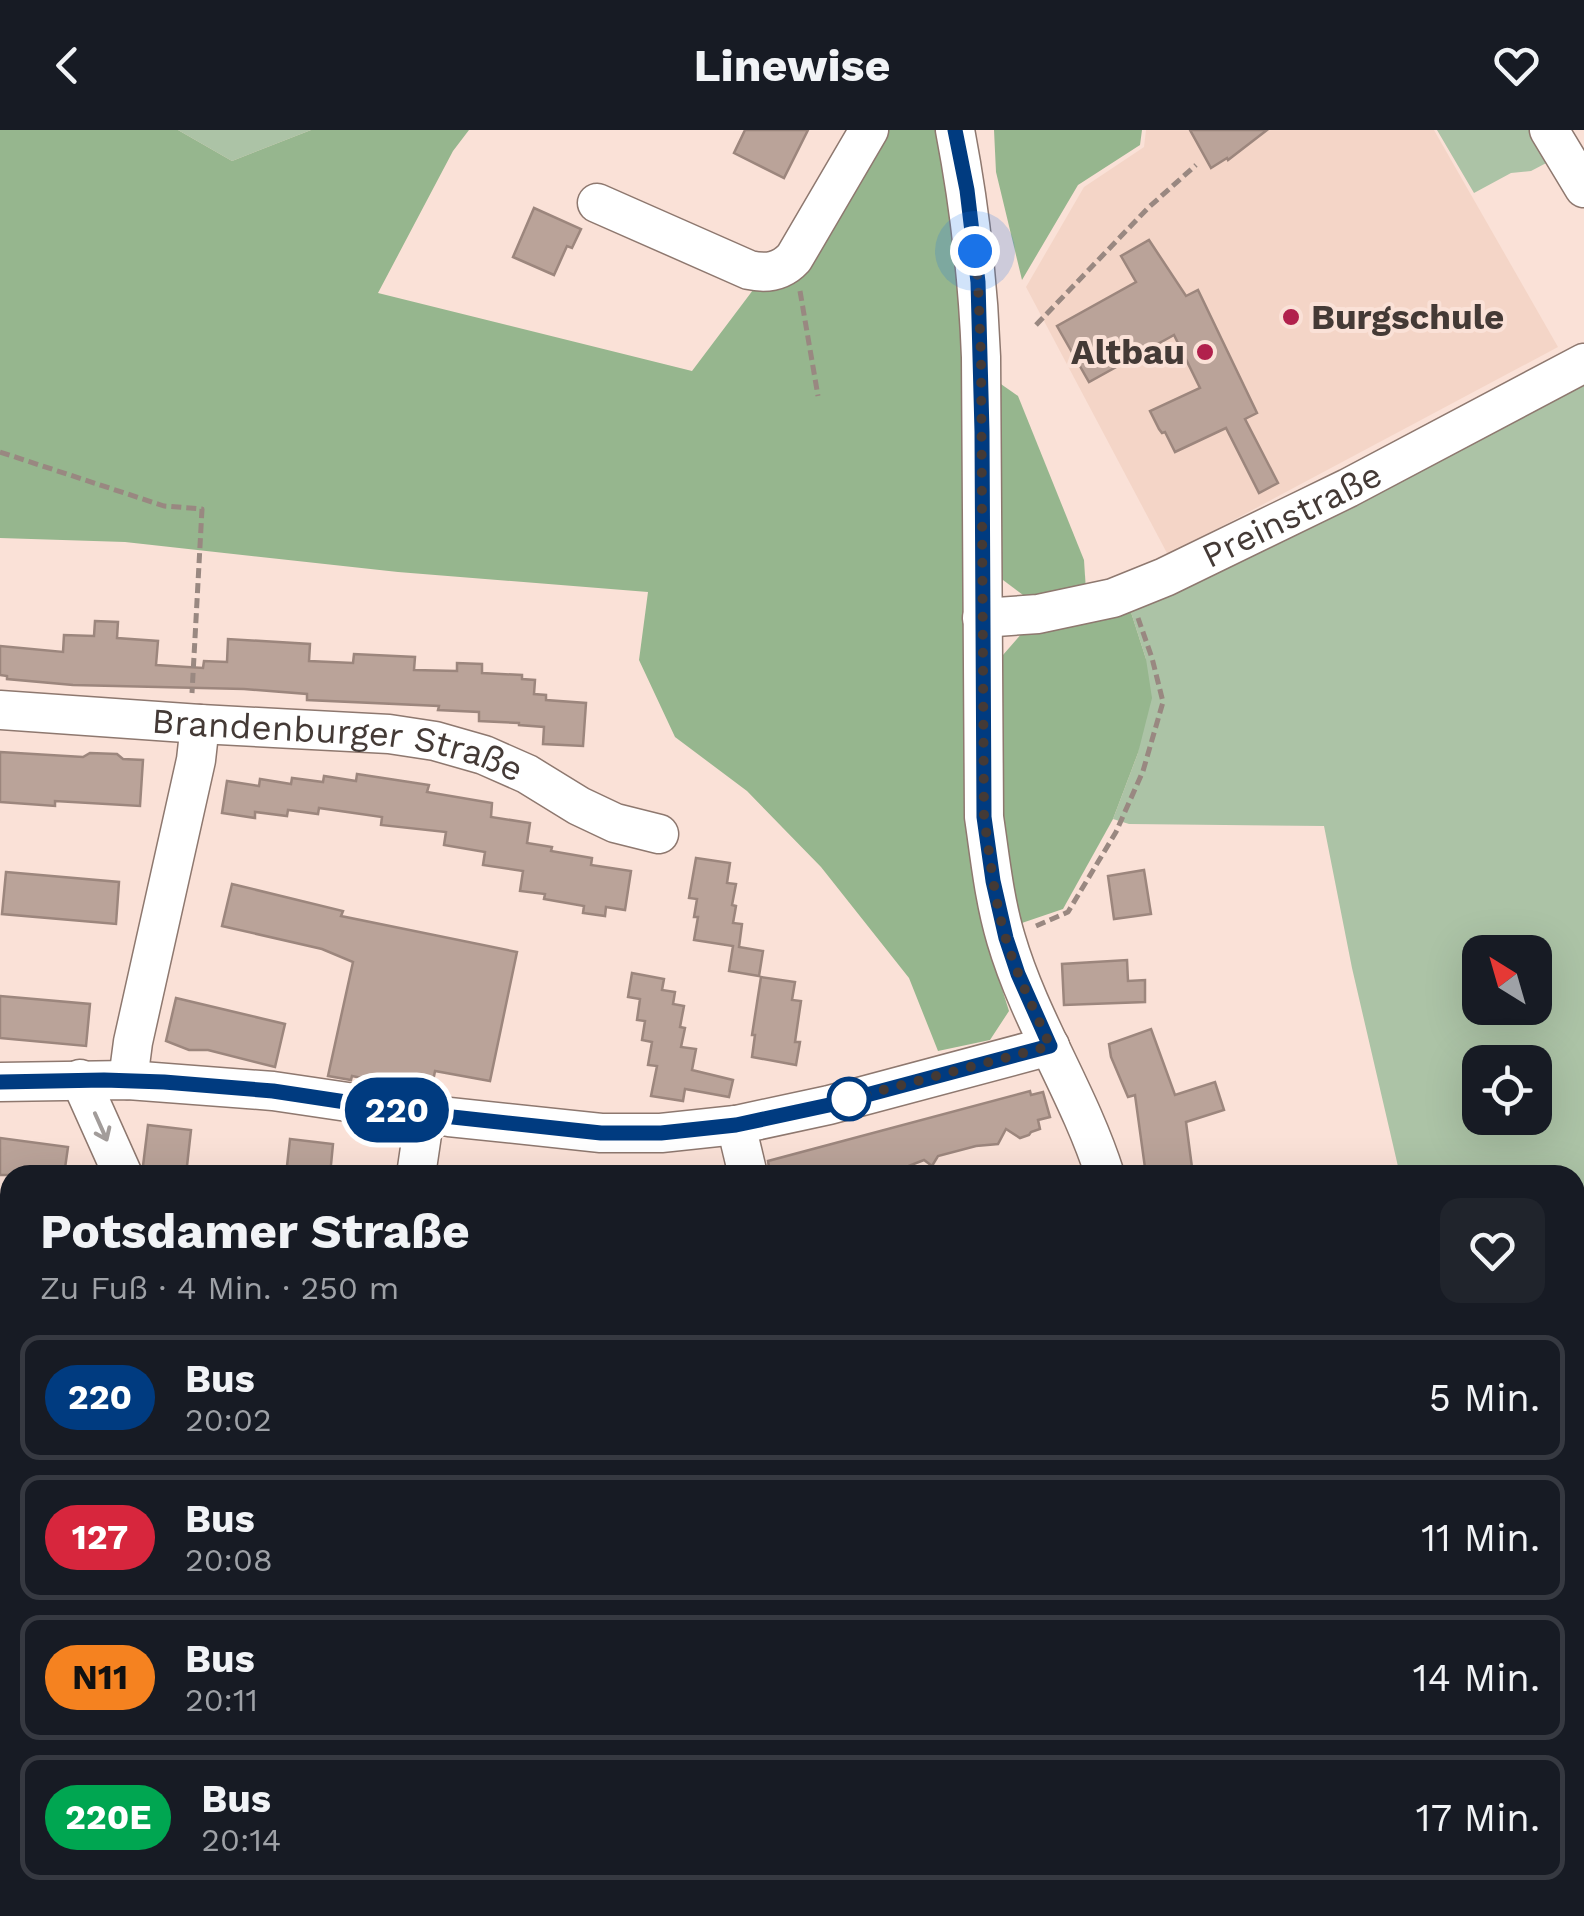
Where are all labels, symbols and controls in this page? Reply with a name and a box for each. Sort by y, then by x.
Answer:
icon: back [40,38,95,93]
icon: heart [1489,38,1544,93]
text: Linewise [694,39,891,92]
your location [950,226,1000,276]
place label: Burgschule [1311,296,1504,338]
marker: Burgschule [1280,306,1302,328]
place label: Altbau [1071,331,1185,373]
marker: Altbau [1194,341,1216,363]
street label: Preinstraße [1195,453,1389,577]
street label: Brandenburger Straße [150,700,530,791]
north arrow [1462,935,1552,1025]
map controls [1462,935,1552,1135]
button: locate [1462,1045,1552,1135]
line badge: 220 [340,1078,454,1142]
unlabelled marker [828,1078,870,1120]
text: 220 [365,1089,429,1131]
one-way arrow [93,1111,111,1142]
button: heart [1440,1198,1545,1303]
text: Potsdamer Straße [40,1203,470,1260]
text: Zu Fuß · 4 Min. · 250 m [40,1269,399,1307]
text: Bus [185,1357,255,1401]
text: 220 [68,1376,132,1418]
text: 5 Min. [1429,1376,1540,1420]
text: 20:02 [185,1401,272,1439]
text: Bus [185,1497,255,1541]
text: 127 [72,1516,128,1558]
text: 11 Min. [1421,1516,1540,1560]
text: 20:08 [185,1541,273,1579]
text: Bus [185,1637,255,1681]
text: N11 [72,1656,128,1698]
text: 14 Min. [1413,1656,1540,1700]
text: 20:11 [185,1681,258,1719]
text: Bus [201,1777,271,1821]
text: 220E [65,1796,151,1838]
text: 17 Min. [1416,1796,1540,1840]
text: 20:14 [201,1821,281,1859]

